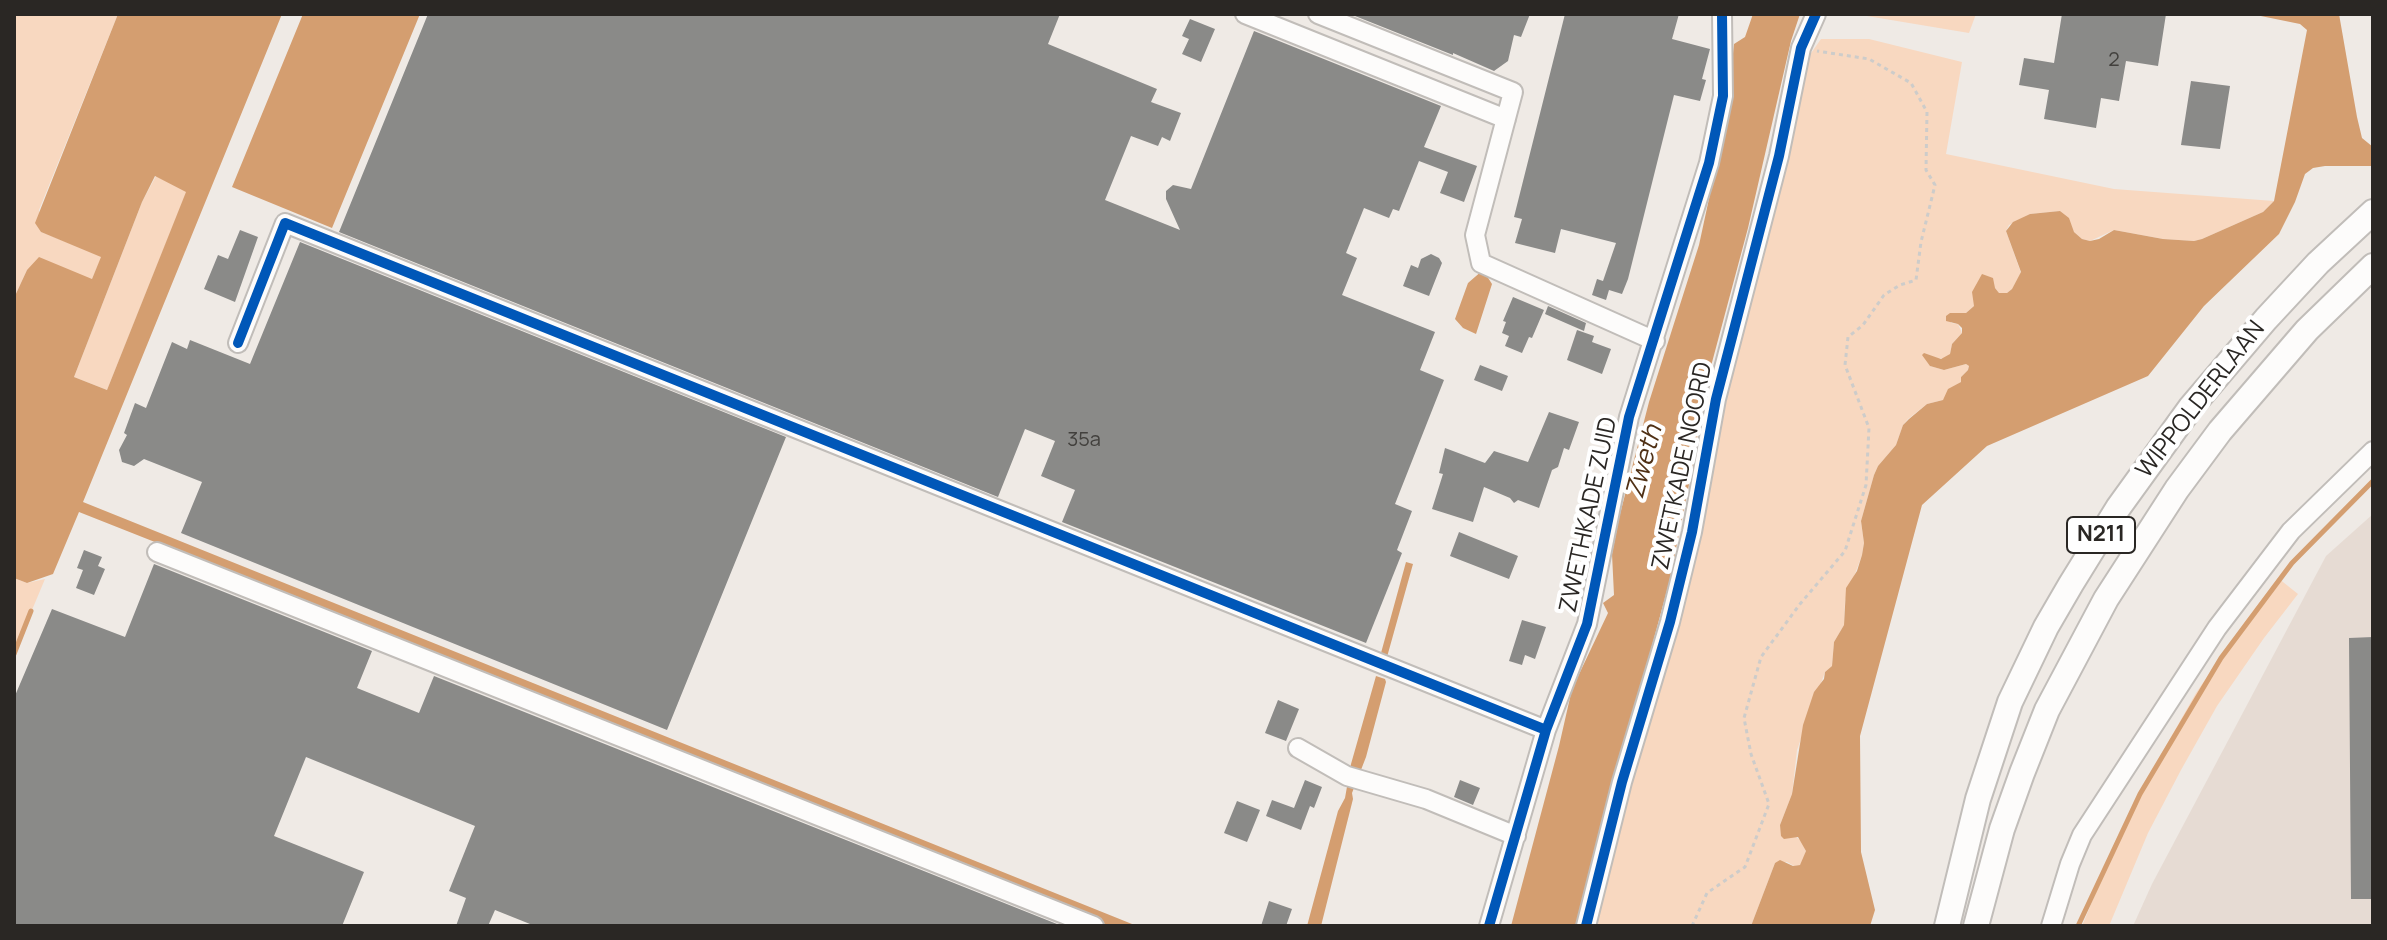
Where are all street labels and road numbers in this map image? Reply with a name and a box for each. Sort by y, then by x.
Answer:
street label: WIPPOLDERLAAN [2131,316,2271,484]
street label: ZWETKADE NOORD [1647,360,1719,572]
street label: ZWETHKADE ZUID [1554,415,1624,615]
road number: N211 [2067,517,2135,553]

